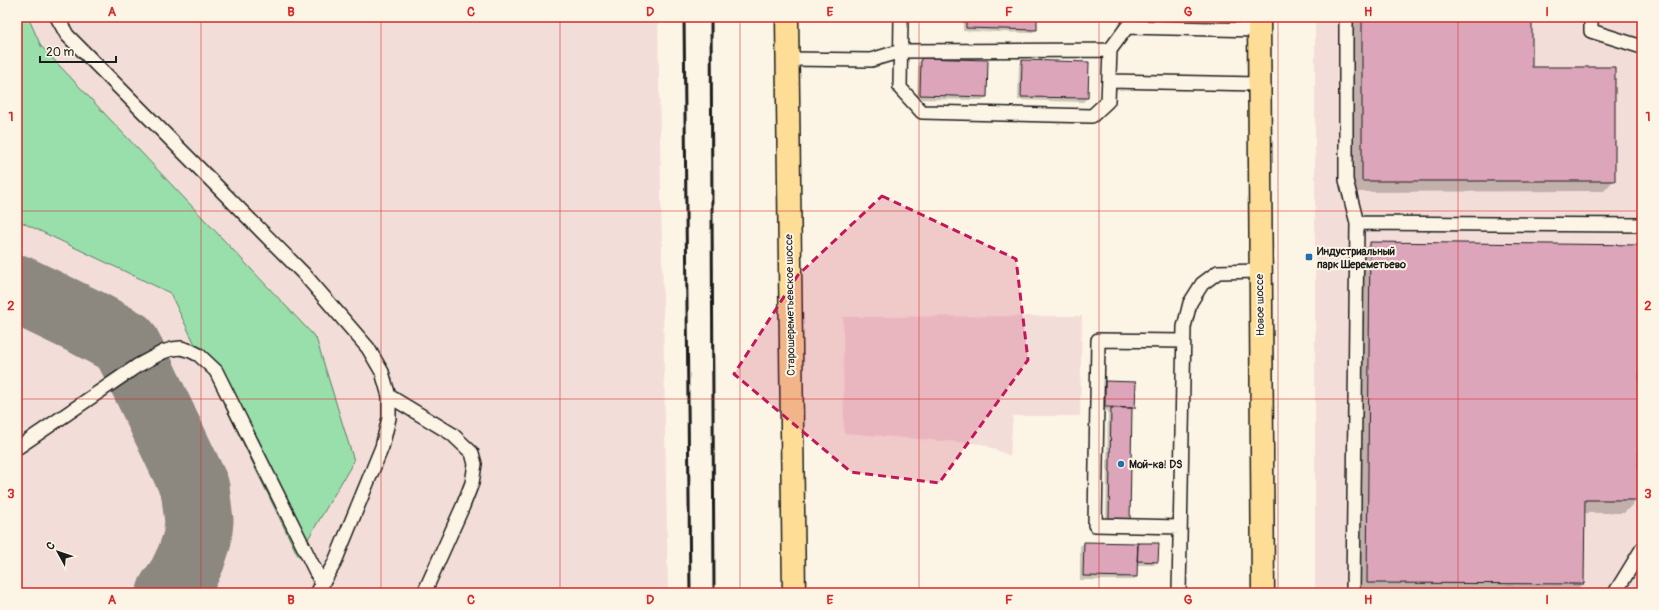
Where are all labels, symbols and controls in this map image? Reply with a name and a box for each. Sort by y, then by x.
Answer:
text: A [108,4,117,20]
text: B [287,4,295,20]
text: C [467,4,475,20]
text: D [646,4,654,20]
text: E [827,4,834,20]
text: F [1005,4,1013,20]
text: G [1184,4,1193,20]
text: H [1364,4,1372,20]
text: I [1545,4,1549,20]
scale bar [40,38,116,64]
text: 20 m [46,45,75,60]
text: 1 [8,109,14,125]
text: 1 [1645,109,1651,125]
street label: Старошереметьевское шоссе [782,233,798,376]
place label: Индустриальный парк Шереметьево [1317,245,1406,271]
marker: Индустриальный парк Шереметьево [1304,252,1314,262]
street label: Новое шоссе [1253,273,1267,336]
text: 2 [7,298,15,314]
text: 2 [1644,298,1652,314]
place label: Мой-ка! DS [1129,458,1183,471]
marker: Мой-ка! DS [1116,459,1126,469]
text: 3 [7,486,15,502]
text: 3 [1644,486,1652,502]
north arrow [38,532,78,572]
text: С [44,539,58,553]
text: A [108,592,117,608]
text: B [287,592,295,608]
text: C [467,592,475,608]
text: D [646,592,654,608]
text: E [827,592,834,608]
text: F [1005,592,1013,608]
text: G [1184,592,1193,608]
text: H [1364,592,1372,608]
text: I [1545,592,1549,608]

